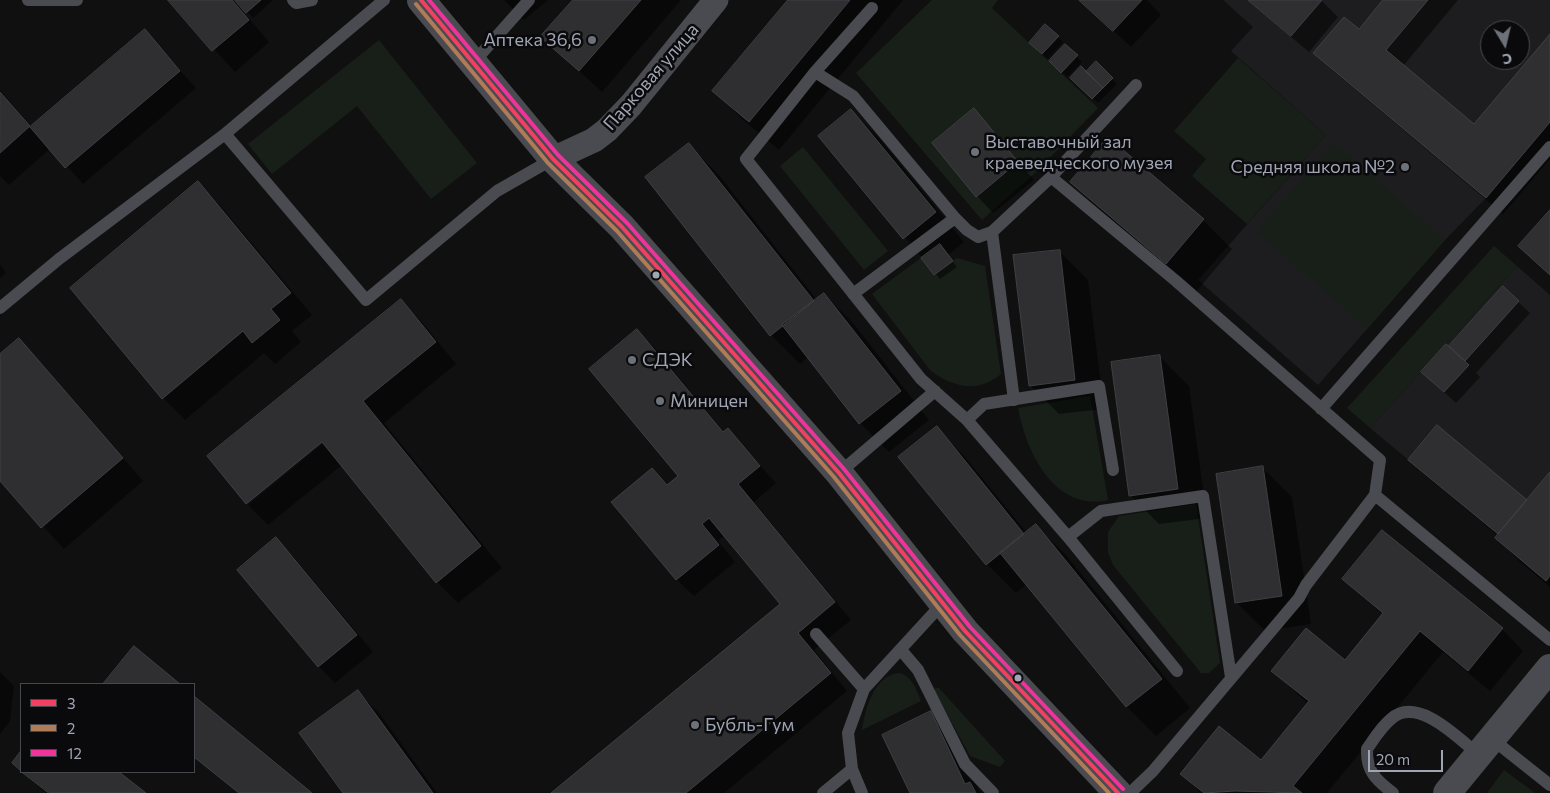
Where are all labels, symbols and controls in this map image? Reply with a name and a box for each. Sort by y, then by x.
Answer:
street label: Парковая улица [599,19,703,135]
north arrow [1480,20,1530,70]
place label: Аптека 36,6 [483,29,582,51]
marker: Аптека 36,6 [586,34,598,46]
text: С [1501,50,1513,68]
place label: Выставочный зал краеведческого музея [985,131,1173,173]
marker: Выставочный зал краеведческого музея [969,146,981,158]
place label: Средняя школа №2 [1230,156,1395,178]
marker: Средняя школа №2 [1399,161,1411,173]
unlabelled marker [651,270,661,280]
place label: СДЭК [642,349,693,371]
marker: СДЭК [626,354,638,366]
place label: Миницен [670,390,748,412]
marker: Миницен [654,395,666,407]
unlabelled marker [1013,673,1023,683]
legend [20,683,195,773]
text: 3 [67,694,76,712]
place label: Бубль-Гум [705,714,794,736]
text: 2 [67,719,75,737]
marker: Бубль-Гум [689,719,701,731]
scale bar [1370,740,1445,772]
text: 12 [67,744,82,762]
text: 20 m [1376,750,1410,768]

